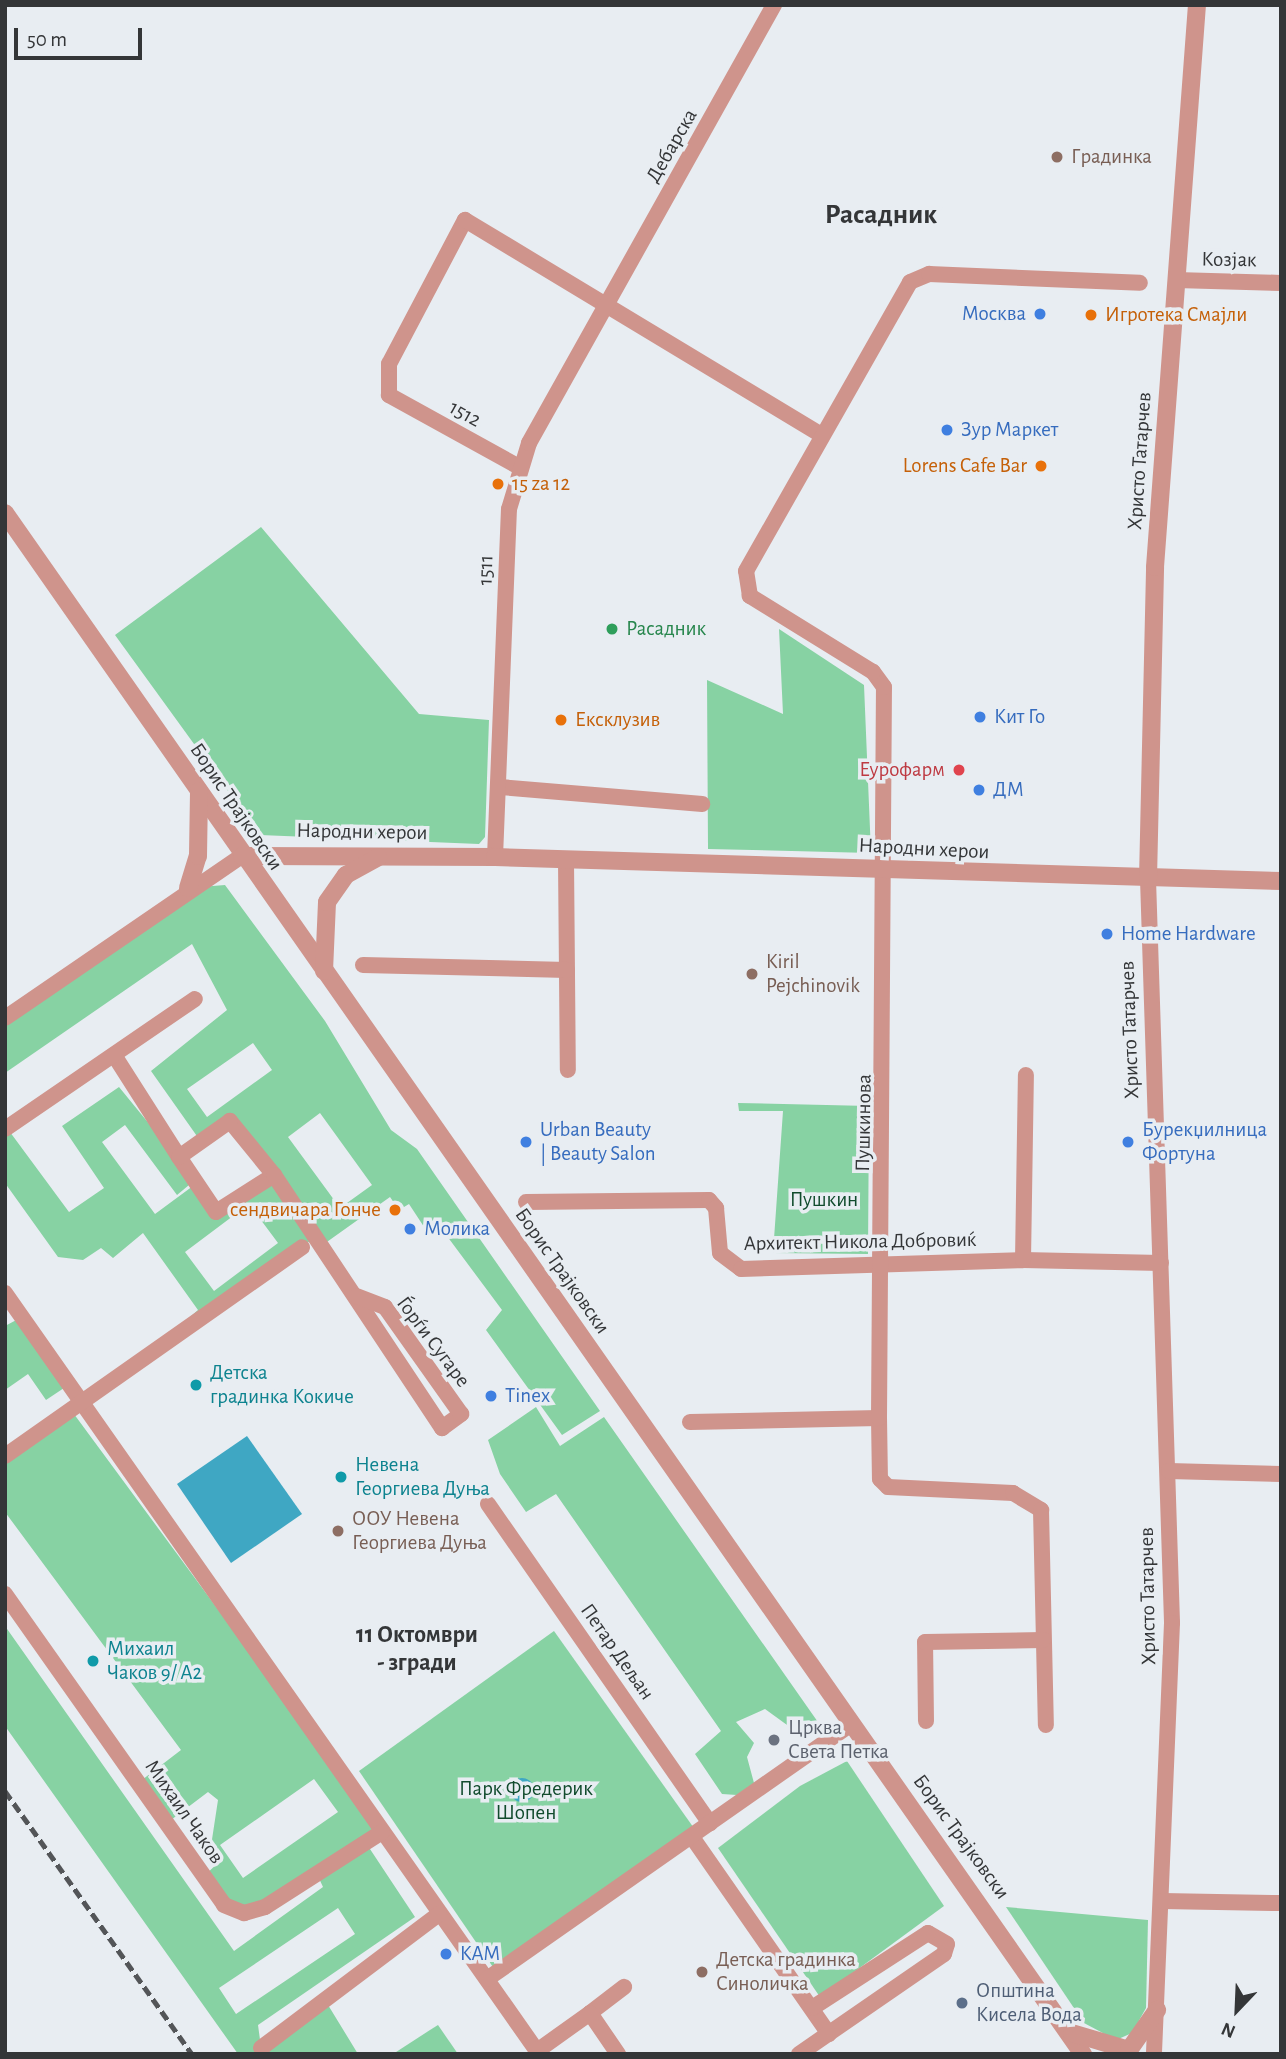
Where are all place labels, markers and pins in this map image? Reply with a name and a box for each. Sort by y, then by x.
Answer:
place label: Градинка [1071,144,1152,170]
marker: Градинка [1049,149,1065,165]
place label: Москва [962,301,1026,327]
place label: Игротека Смајли [1105,302,1247,328]
marker: Москва [1032,306,1048,322]
marker: Игротека Смајли [1083,307,1099,323]
place label: Зур Маркет [961,417,1058,443]
marker: Зур Маркет [939,422,955,438]
place label: Lorens Cafe Bar [903,453,1027,479]
marker: Lorens Cafe Bar [1033,458,1049,474]
place label: 15 za 12 [512,471,570,497]
marker: 15 za 12 [490,476,506,492]
place label: Расадник [626,616,706,642]
marker: Расадник [604,621,620,637]
place label: Кит Го [994,704,1045,730]
place label: Ексклузив [575,707,660,733]
marker: Кит Го [972,709,988,725]
marker: Ексклузив [553,712,569,728]
place label: Еурофарм [859,757,945,783]
marker: Еурофарм [951,762,967,778]
place label: ДМ [993,777,1024,803]
marker: ДМ [971,782,987,798]
place label: Home Hardware [1121,921,1256,947]
marker: Home Hardware [1099,926,1115,942]
place label: Kiril Pejchinovik [766,949,860,999]
marker: Kiril Pejchinovik [744,966,760,982]
place label: Urban Beauty | Beauty Salon [540,1117,656,1167]
place label: Бурекџилница Фортуна [1142,1117,1267,1167]
marker: Urban Beauty | Beauty Salon [518,1134,534,1150]
marker: Бурекџилница Фортуна [1120,1134,1136,1150]
place label: сендвичара Гонче [230,1197,381,1223]
marker: сендвичара Гонче [387,1202,403,1218]
place label: Молика [424,1216,490,1242]
marker: Молика [402,1221,418,1237]
place label: Детска градинка Кокиче [210,1360,354,1410]
marker: Детска градинка Кокиче [188,1377,204,1393]
place label: Tinex [505,1383,550,1409]
marker: Tinex [483,1388,499,1404]
place label: Невена Георгиева Дуња [355,1452,490,1502]
marker: Невена Георгиева Дуња [333,1469,349,1485]
place label: ООУ Невена Георгиева Дуња [352,1506,487,1556]
marker: ООУ Невена Георгиева Дуња [330,1523,346,1539]
place label: Михаил Чаков 9/ А2 [107,1636,202,1686]
marker: Михаил Чаков 9/ А2 [85,1653,101,1669]
place label: Црква Света Петка [788,1715,889,1765]
marker: Црква Света Петка [766,1732,782,1748]
place label: KAM [460,1941,500,1967]
marker: KAM [438,1946,454,1962]
place label: Детска градинка Синоличка [716,1947,856,1997]
marker: Детска градинка Синоличка [694,1964,710,1980]
place label: Општина Кисела Вода [976,1978,1082,2028]
marker: Општина Кисела Вода [954,1995,970,2011]

